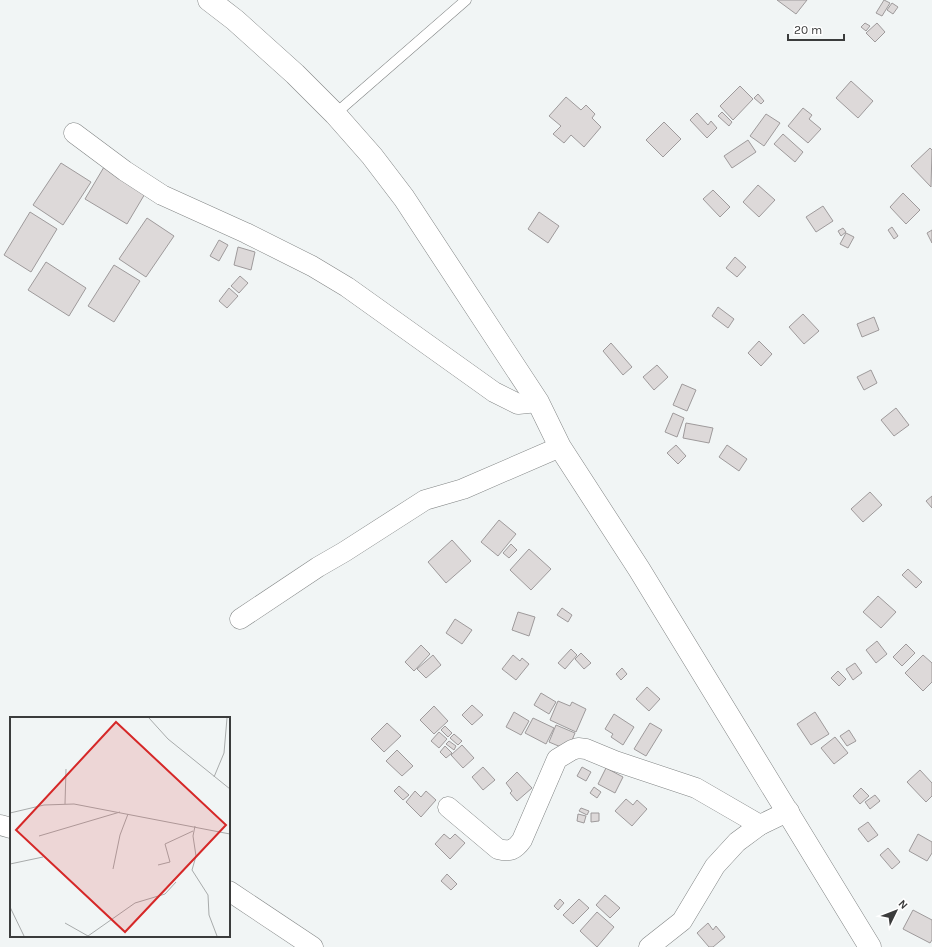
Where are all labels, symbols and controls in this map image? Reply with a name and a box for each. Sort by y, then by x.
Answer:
scale bar [788,16,844,42]
text: 20 m [794,23,822,37]
inset map [10,717,230,937]
north arrow [876,891,916,931]
text: N [896,897,910,912]

